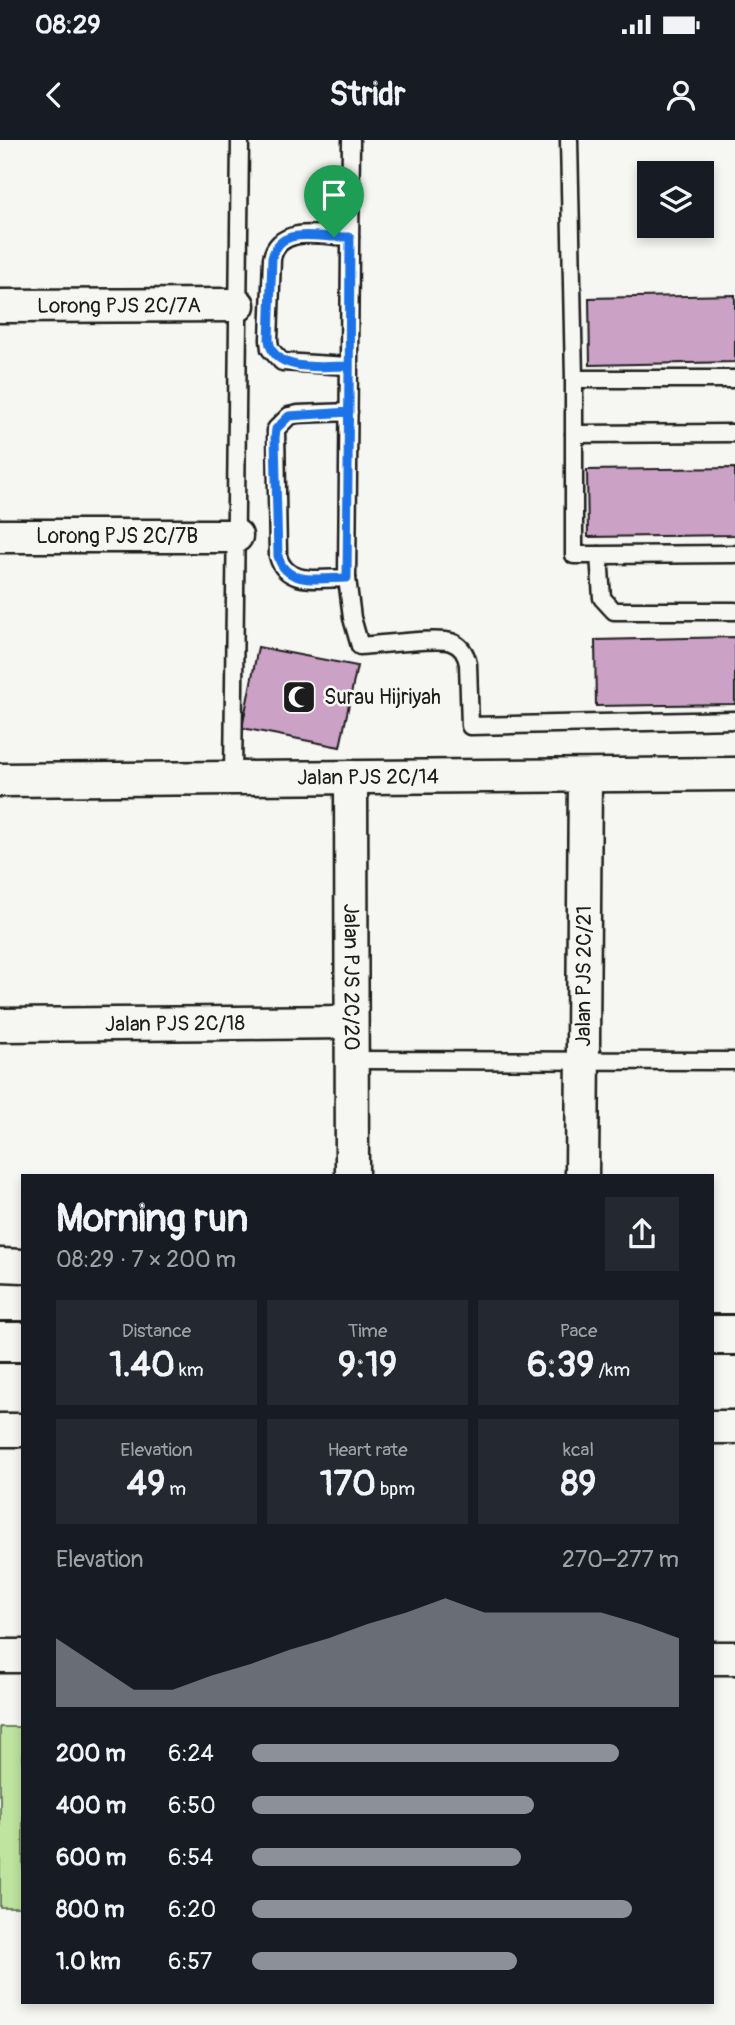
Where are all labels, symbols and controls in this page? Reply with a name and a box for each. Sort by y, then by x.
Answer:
text: 08:29 [35,9,101,41]
text: Stridr [330,75,405,115]
icon: back [35,76,73,114]
icon: person [662,76,700,114]
map controls [637,161,714,238]
button: layers [637,161,714,238]
pin [304,165,364,237]
icon: arrive [315,176,353,214]
street label: Lorong PJS 2C/7A [37,292,201,319]
street label: Lorong PJS 2C/7B [36,523,198,550]
mosque icon: Surau Hijriyah [280,678,318,716]
place label: Surau Hijriyah [324,684,441,711]
street label: Jalan PJS 2C/14 [297,763,439,791]
street label: Jalan PJS 2C/20 [338,903,365,1051]
street label: Jalan PJS 2C/21 [569,905,598,1047]
street label: Jalan PJS 2C/18 [105,1009,245,1038]
text: Morning run [56,1195,248,1243]
button: share [605,1197,679,1271]
text: 08:29 · 7 × 200 m [56,1245,236,1274]
text: Distance [122,1319,191,1343]
text: Time [348,1319,387,1343]
text: Pace [560,1319,597,1343]
text: 1.40 [109,1343,175,1387]
text: 9:19 [338,1343,397,1387]
text: 6:39 [527,1343,594,1387]
text: km [175,1358,204,1382]
text: /km [594,1358,630,1382]
text: Elevation [120,1438,193,1462]
text: Heart rate [327,1438,408,1462]
text: kcal [563,1438,594,1462]
text: 49 [127,1462,165,1506]
text: 170 [320,1462,376,1506]
text: 89 [561,1462,596,1506]
text: m [165,1477,186,1501]
text: bpm [376,1477,415,1501]
text: Elevation [56,1545,144,1574]
text: 270–277 m [562,1545,679,1574]
text: 200 m [56,1739,126,1768]
text: 6:24 [168,1739,214,1768]
text: 400 m [56,1791,126,1820]
text: 6:50 [168,1791,216,1820]
text: 600 m [56,1843,126,1872]
text: 6:54 [168,1843,213,1872]
text: 800 m [56,1895,124,1924]
text: 6:20 [168,1895,216,1924]
text: 1.0 km [56,1947,121,1976]
text: 6:57 [168,1947,212,1976]

